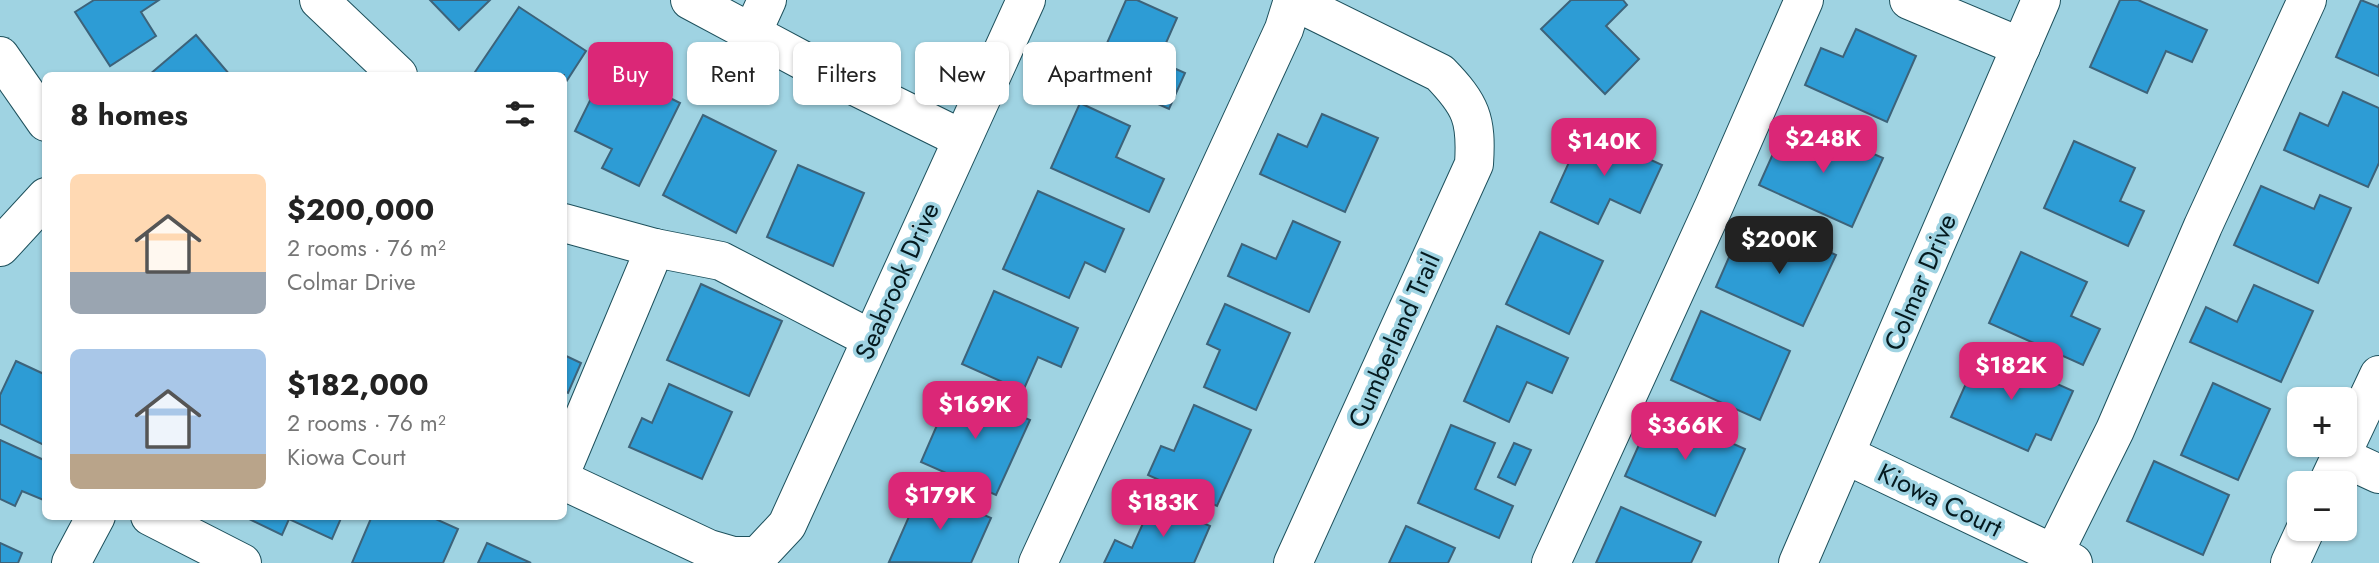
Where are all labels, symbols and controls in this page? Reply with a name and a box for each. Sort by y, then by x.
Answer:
chip: Buy [588,42,673,105]
chip: Rent [687,42,779,105]
chip: Filters [793,42,901,105]
chip: New [915,42,1009,105]
chip: Apartment [1023,42,1176,105]
text: 8 homes [70,93,188,136]
icon: filters [501,95,539,133]
pin: $248K [1774,116,1872,175]
pin: $140K [1555,118,1653,178]
text: $248K [1785,121,1861,155]
text: $140K [1567,124,1641,158]
text: $200,000 [287,188,434,231]
street label: Seabrook Drive [845,196,949,366]
icon: home [126,202,210,286]
street label: Colmar Drive [1874,208,1966,356]
pin: $200K [1730,216,1828,276]
text: $200K [1741,222,1817,256]
text: 2 rooms · 76 m² [287,231,446,265]
street label: Cumberland Trail [1338,246,1450,434]
text: Colmar Drive [287,265,416,299]
pin: $182K [1962,342,2060,402]
text: $182K [1975,348,2047,382]
text: $182,000 [287,363,429,406]
icon: home [126,377,210,461]
pin: $169K [926,382,1024,441]
text: $169K [939,387,1011,421]
map controls [2287,387,2357,541]
button: + [2287,387,2357,457]
pin: $366K [1636,402,1734,462]
text: 2 rooms · 76 m² [287,406,446,440]
text: $366K [1647,408,1723,442]
text: Kiowa Court [287,440,406,474]
street label: Kiowa Court [1871,454,2009,547]
button: − [2287,471,2357,541]
pin: $179K [891,472,989,532]
text: $179K [904,478,976,512]
pin: $183K [1114,480,1212,539]
text: $183K [1128,485,1198,519]

